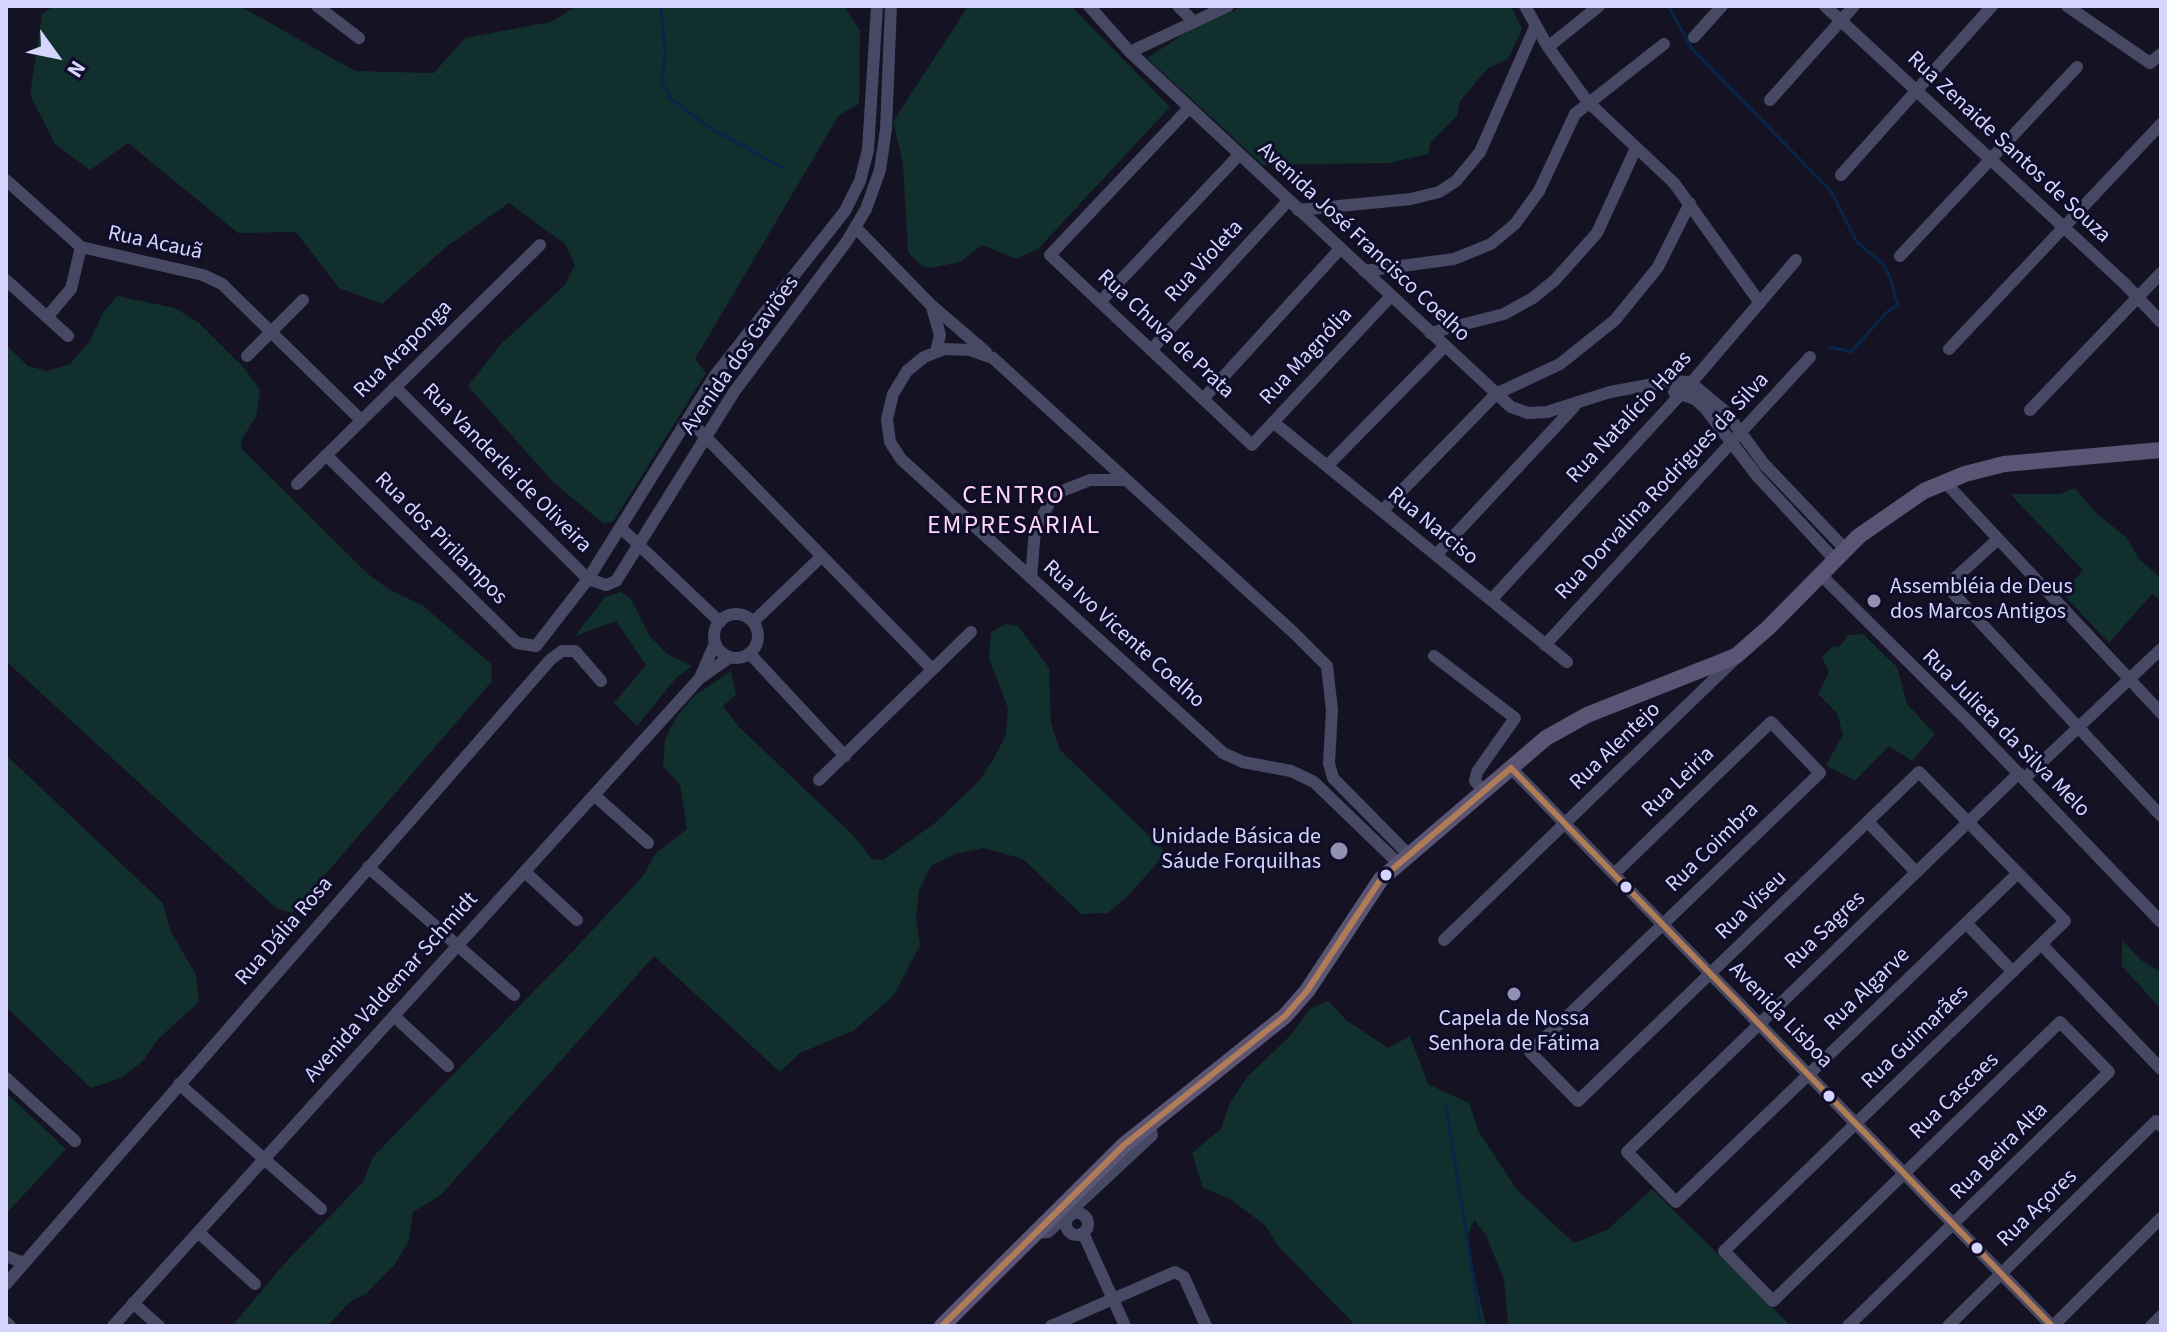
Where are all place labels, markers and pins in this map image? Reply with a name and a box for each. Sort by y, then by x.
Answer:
place label: Assembléia de Deus dos Marcos Antigos [1890,575,2073,626]
marker: Assembléia de Deus dos Marcos Antigos [1865,592,1883,610]
place label: Unidade Básica de Sáude Forquilhas [1151,825,1321,876]
marker: Unidade Básica de Sáude Forquilhas [1328,840,1350,862]
unlabelled marker [1378,867,1394,883]
unlabelled marker [1618,879,1634,895]
marker: Capela de Nossa Senhora de Fátima [1505,985,1523,1003]
place label: Capela de Nossa Senhora de Fátima [1428,1007,1600,1058]
unlabelled marker [1821,1088,1837,1104]
unlabelled marker [1969,1240,1985,1256]

